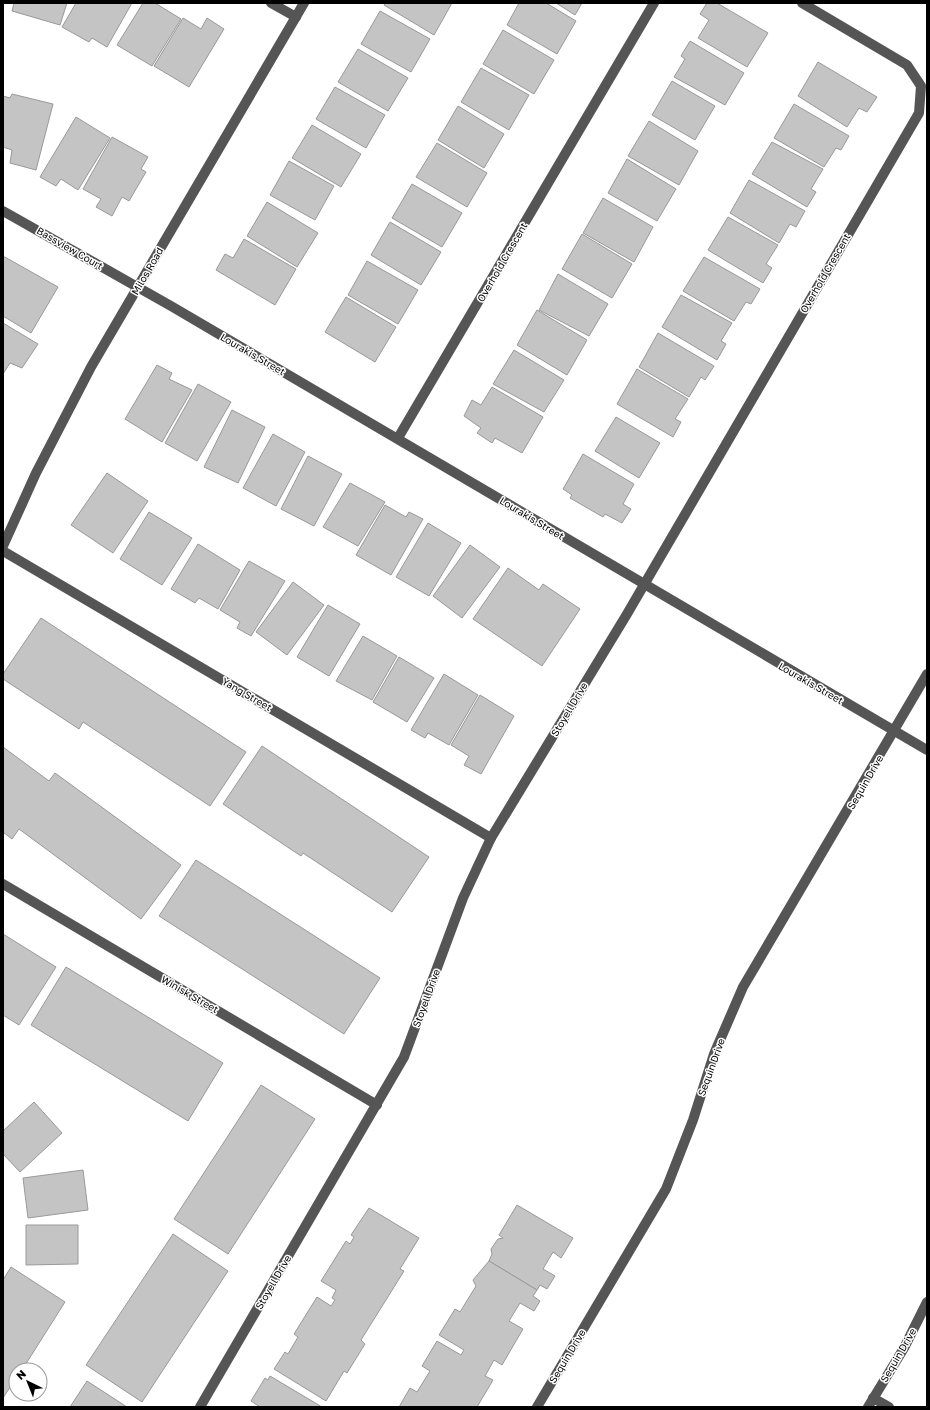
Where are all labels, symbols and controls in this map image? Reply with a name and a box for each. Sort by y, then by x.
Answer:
street label: Overhold Crescent [474,220,530,304]
street label: Bassview Court [35,224,105,272]
street label: Overhold Crescent [797,231,853,315]
street label: Milos Road [129,245,165,297]
street label: Lourakis Street [218,331,288,377]
street label: Lourakis Street [498,494,566,542]
street label: Lourakis Street [776,660,846,706]
street label: Yang Street [220,675,274,713]
street label: Stoyell Drive [548,680,590,738]
street label: Sequin Drive [845,753,885,811]
street label: Stoyell Drive [410,967,442,1029]
street label: Winisk Street [159,973,221,1015]
street label: Sequin Drive [695,1036,727,1097]
street label: Stoyell Drive [253,1252,294,1311]
street label: Sequin Drive [878,1326,918,1384]
street label: Sequin Drive [546,1327,588,1385]
north arrow [8,1362,48,1402]
text: N [13,1367,28,1382]

